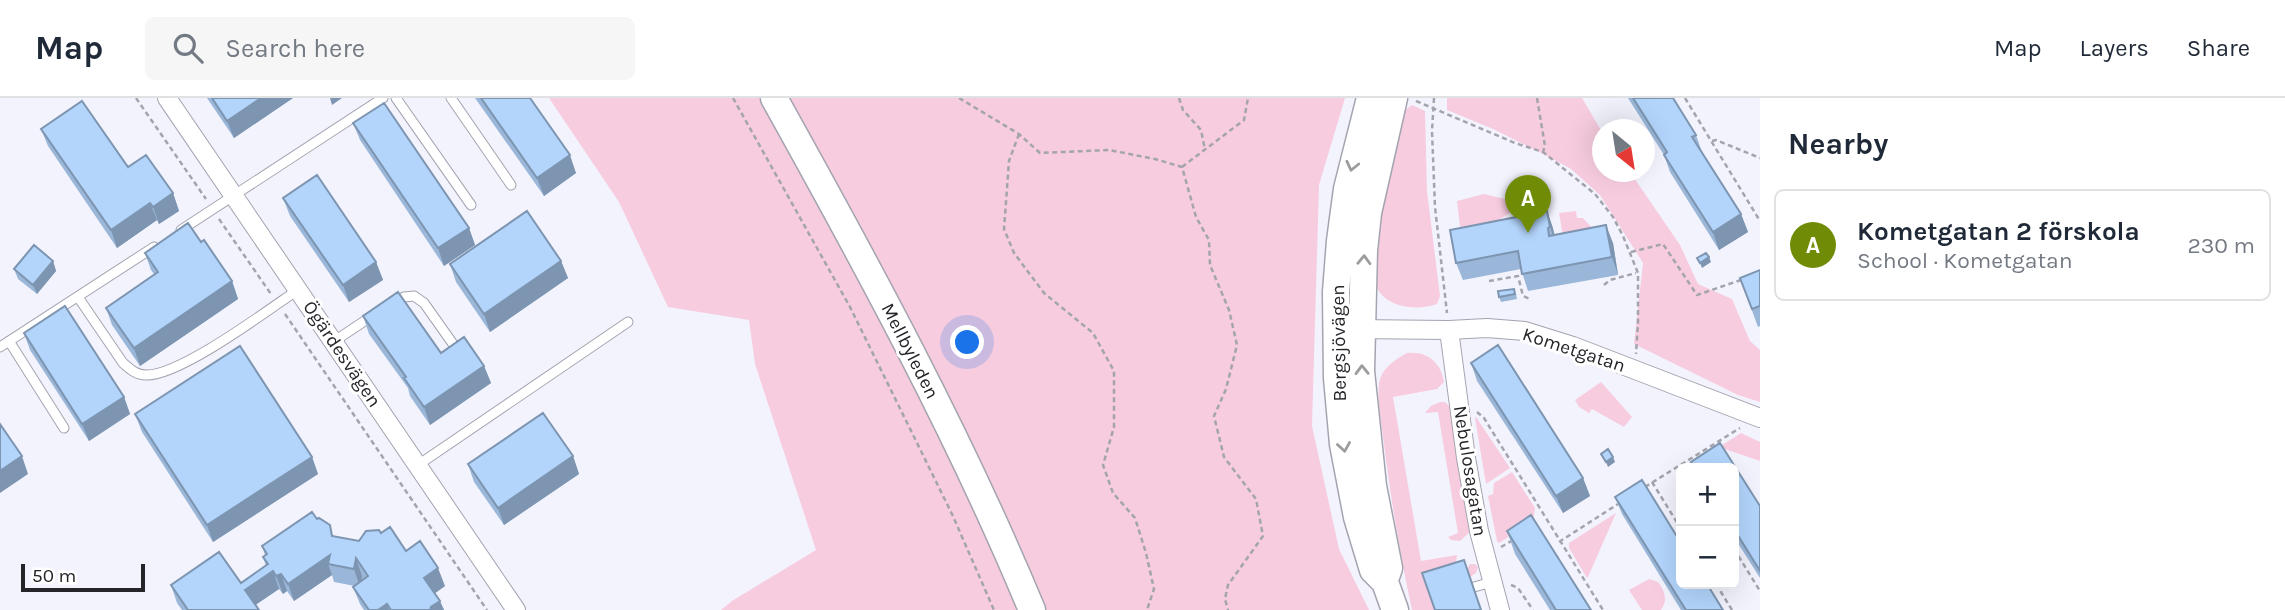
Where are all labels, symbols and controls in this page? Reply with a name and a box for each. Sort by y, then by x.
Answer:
search box [145,17,635,80]
text: Map [35,29,103,67]
icon: search [169,29,207,67]
text: Search here [225,33,365,64]
text: Map [1994,34,2042,62]
text: Layers [2080,34,2149,62]
text: Share [2187,34,2250,62]
north arrow [1592,119,1655,182]
text: Nearby [1788,126,1888,162]
one-way arrow [1345,160,1360,172]
pin: A [1505,175,1551,233]
text: Kometgatan 2 förskola [1857,216,2140,247]
text: A [1806,232,1820,259]
text: 230 m [2187,232,2255,259]
text: School · Kometgatan [1857,247,2073,274]
one-way arrow [1356,254,1371,265]
street label: Bergsjövägen [1327,284,1351,402]
street label: Ögärdesvägen [298,297,386,411]
street label: Mellbyleden [877,300,943,402]
street label: Kometgatan [1520,323,1628,377]
your location [950,325,984,359]
one-way arrow [1354,364,1370,374]
street label: Nebulosagatan [1449,404,1491,538]
one-way arrow [1336,441,1351,453]
map controls [1676,463,1739,589]
button: + [1676,463,1739,526]
button: − [1676,526,1739,589]
scale bar [21,561,145,593]
text: 50 m [32,565,76,587]

